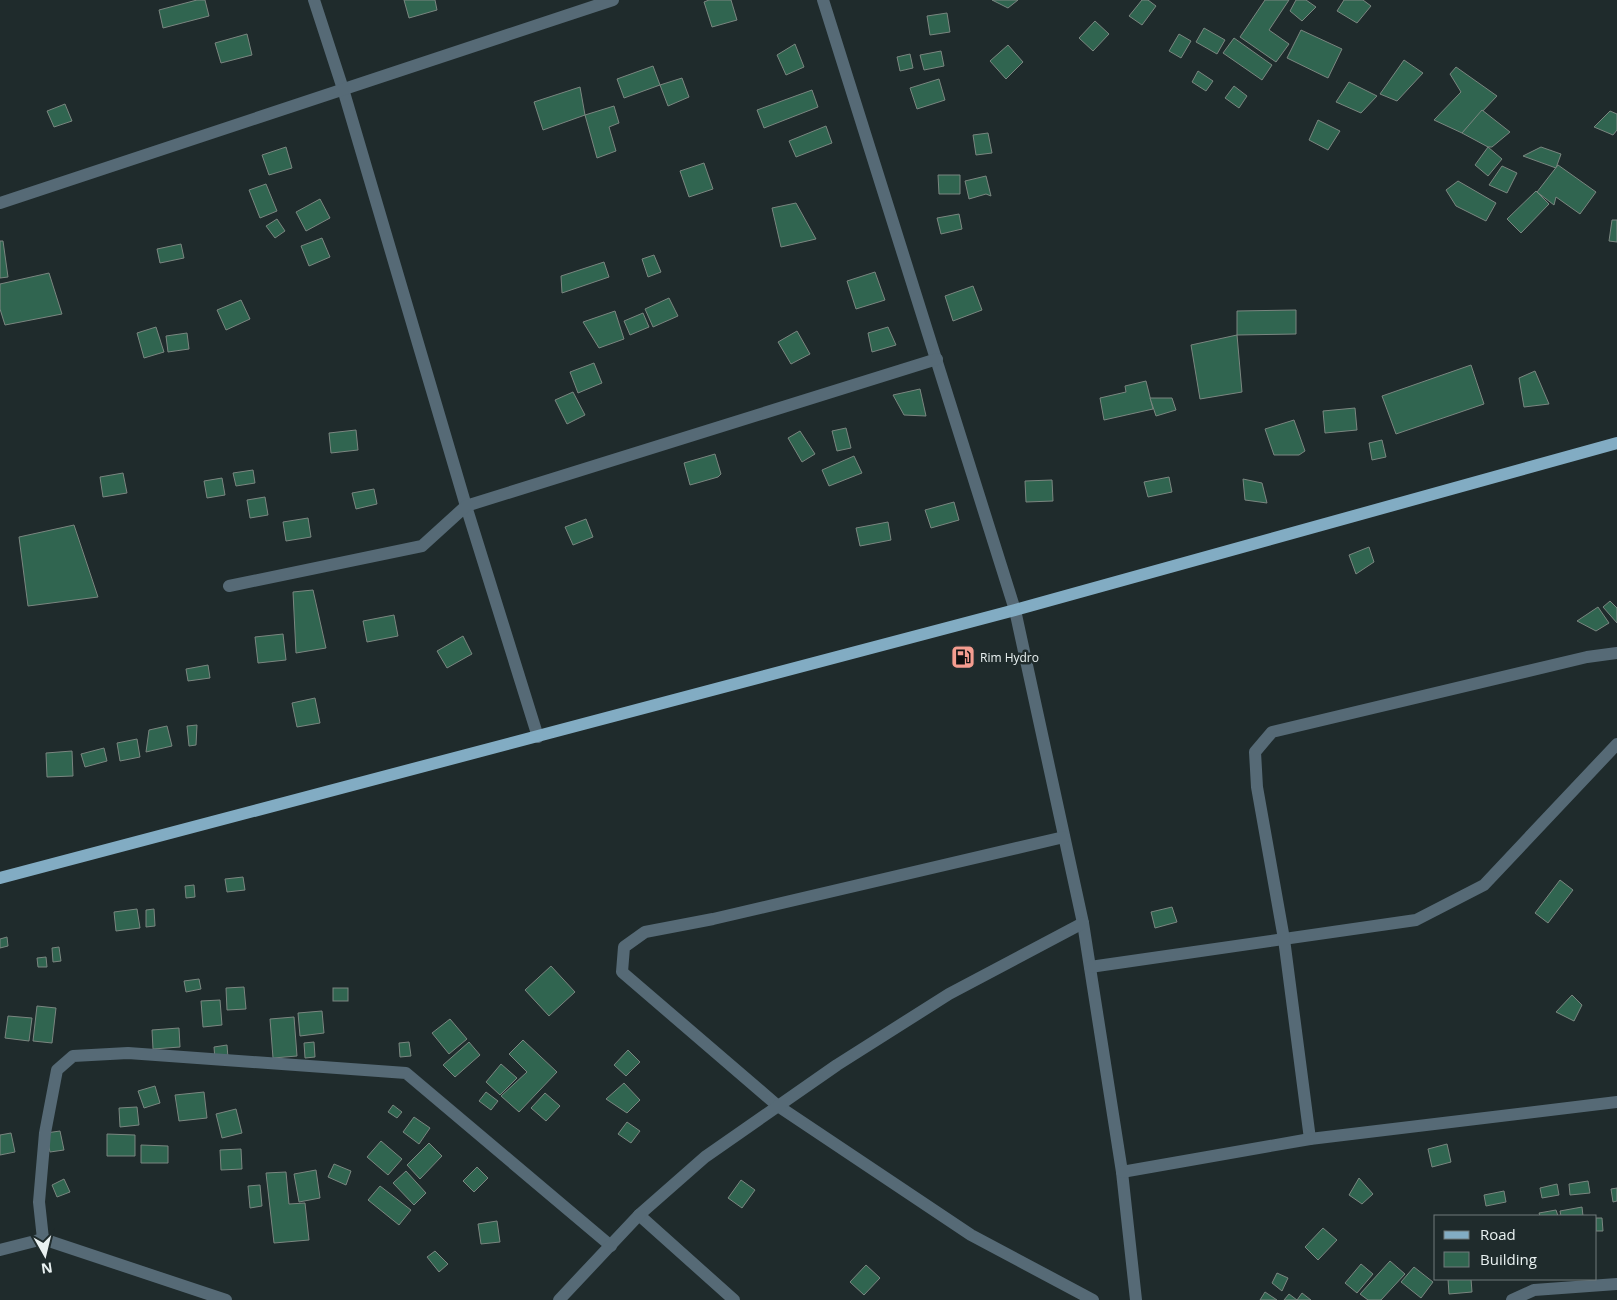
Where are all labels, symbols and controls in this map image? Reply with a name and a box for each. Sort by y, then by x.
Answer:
fuel station icon: Rim Hydro [950,644,976,670]
place label: Rim Hydro [980,649,1039,666]
legend [1434,1215,1597,1280]
text: Road [1480,1224,1516,1244]
north arrow [20,1230,70,1280]
text: Building [1480,1249,1537,1269]
text: N [40,1258,54,1279]

